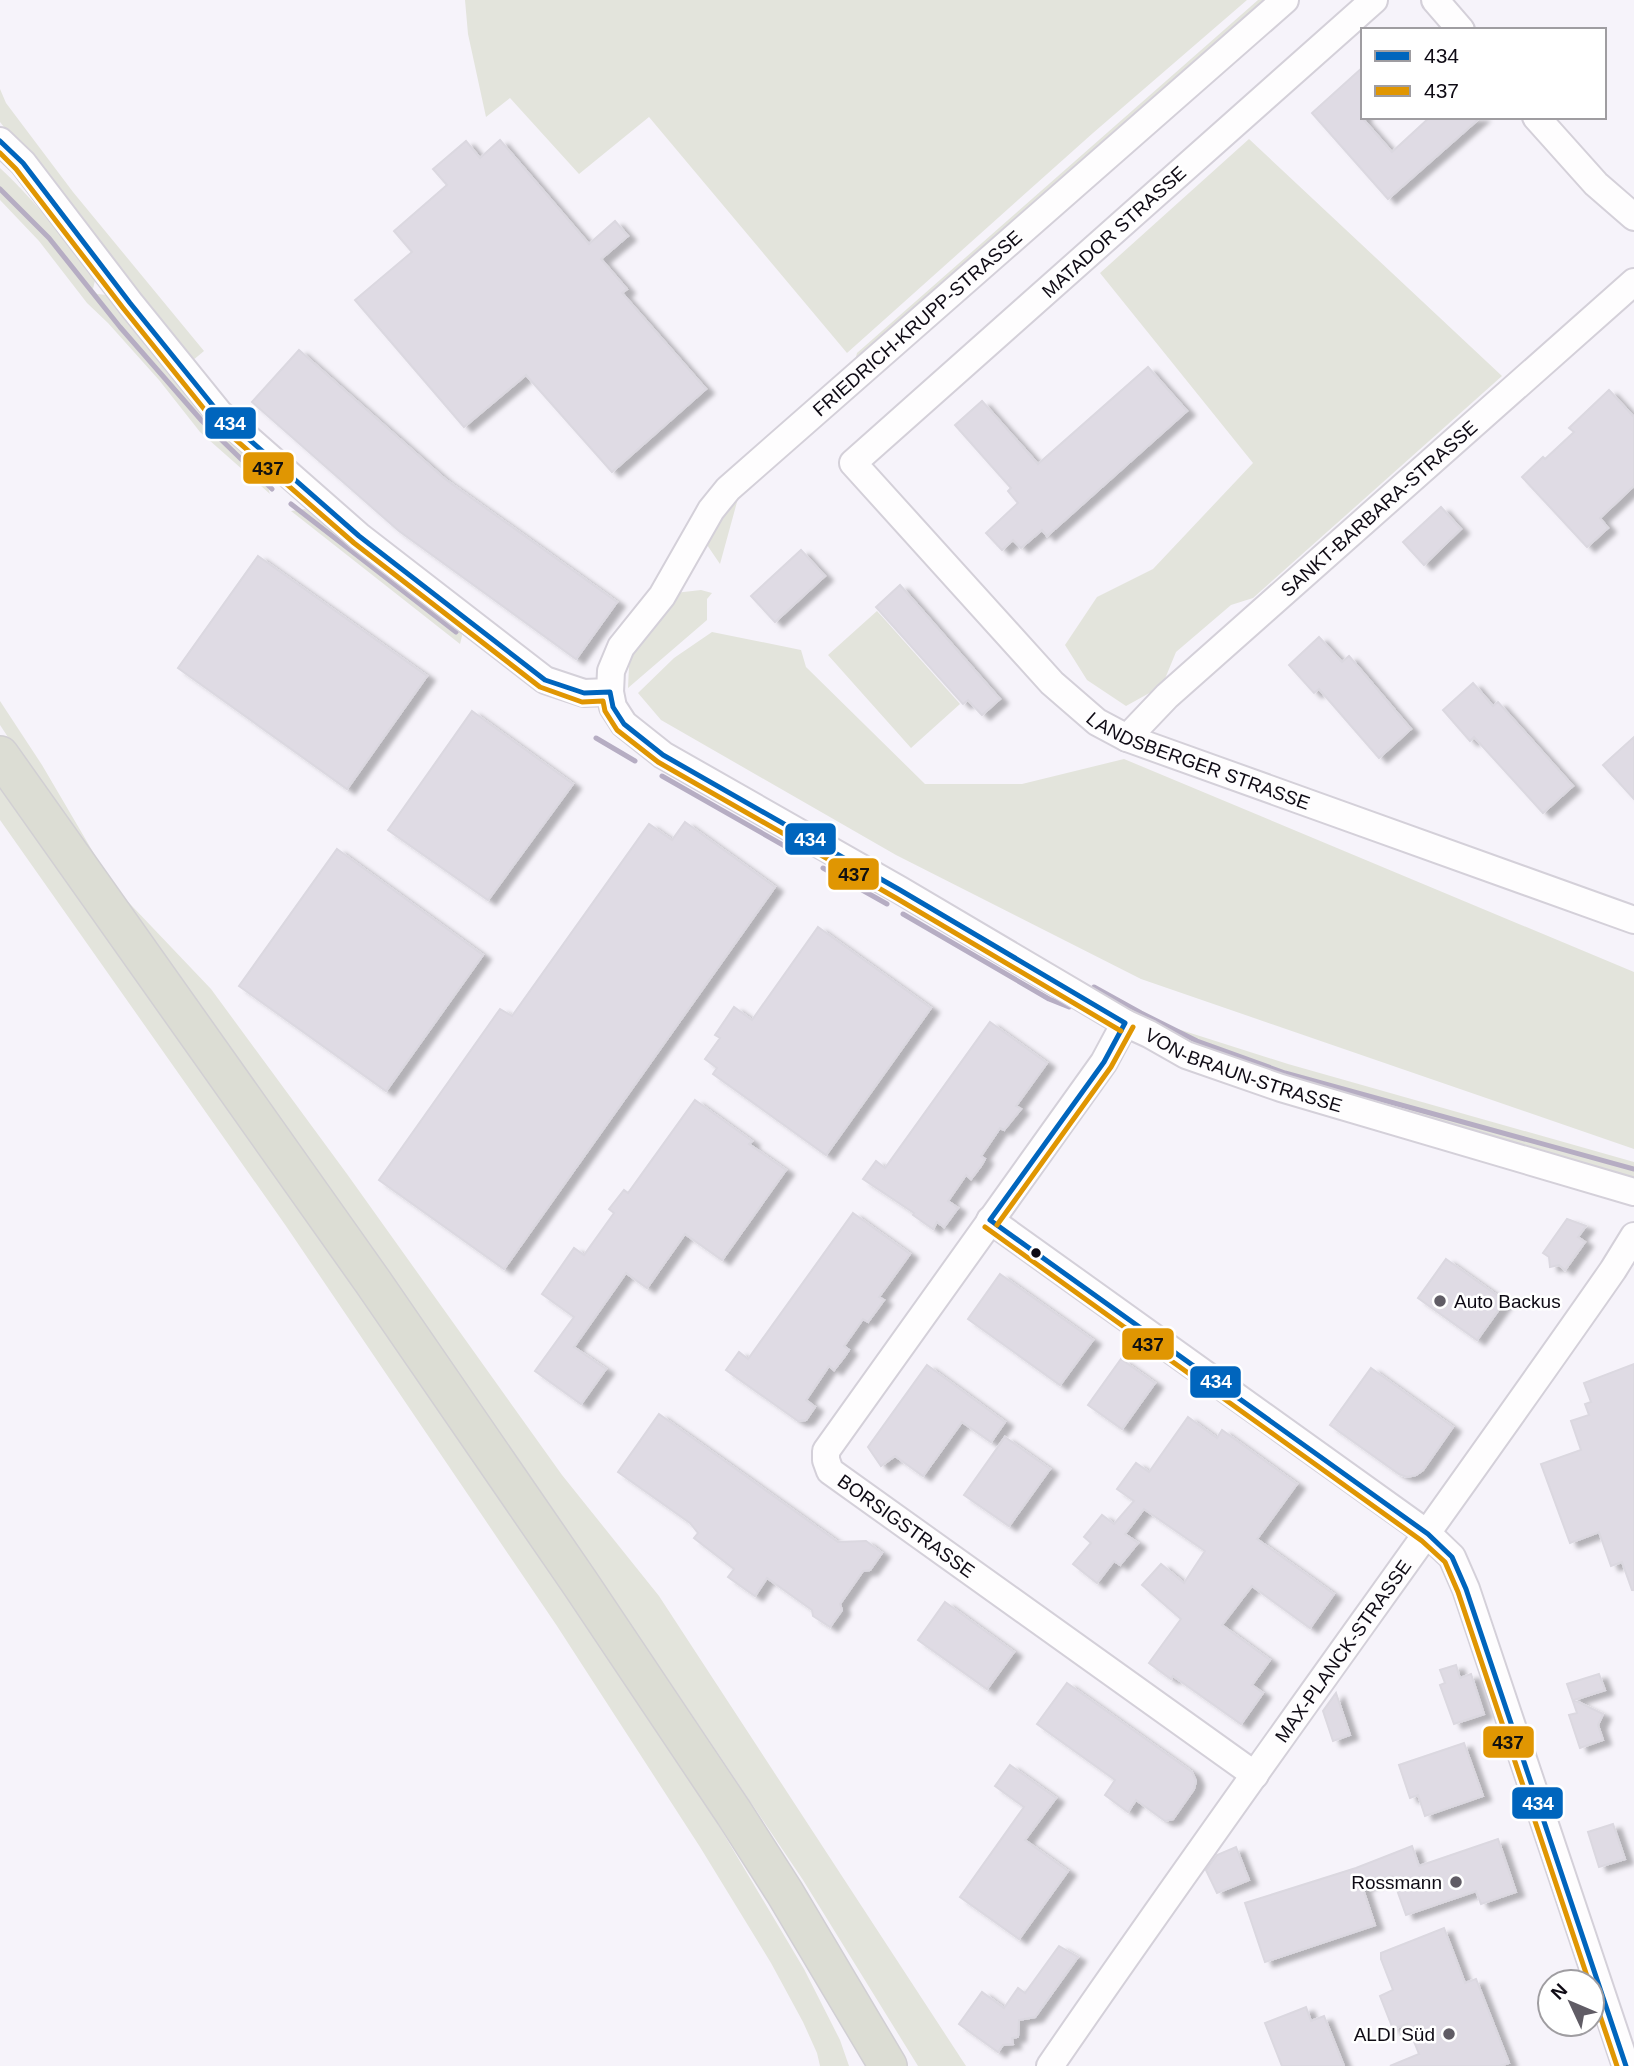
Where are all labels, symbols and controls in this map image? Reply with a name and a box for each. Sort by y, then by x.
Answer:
legend [1361,28,1606,119]
text: 434 [1424,44,1459,67]
text: 437 [1424,79,1459,102]
street label: MATADOR STRASSE [1038,162,1190,302]
street label: FRIEDRICH-KRUPP-STRASSE [808,226,1026,420]
line badge: 434 [204,406,257,440]
text: 434 [214,413,246,434]
street label: SANKT-BARBARA-STRASSE [1277,416,1481,601]
line badge: 437 [242,451,295,485]
text: 437 [252,458,284,479]
street label: LANDSBERGER STRASSE [1082,707,1313,813]
line badge: 434 [784,822,837,856]
text: 434 [794,829,826,850]
line badge: 437 [827,857,880,891]
text: 437 [838,864,870,885]
street label: VON-BRAUN-STRASSE [1141,1024,1345,1116]
unlabelled marker [1029,1246,1043,1260]
place label: Auto Backus [1454,1291,1561,1312]
marker: Auto Backus [1432,1293,1448,1309]
line badge: 437 [1121,1327,1175,1361]
text: 437 [1132,1334,1164,1355]
line badge: 434 [1189,1365,1242,1399]
text: 434 [1200,1371,1232,1392]
street label: BORSIGSTRASSE [834,1470,979,1581]
street label: MAX-PLANCK-STRASSE [1271,1556,1415,1746]
line badge: 437 [1482,1725,1535,1759]
text: 437 [1492,1732,1524,1753]
line badge: 434 [1511,1786,1564,1820]
text: 434 [1522,1793,1554,1814]
place label: Rossmann [1351,1872,1442,1893]
marker: Rossmann [1448,1874,1464,1890]
north arrow [1536,1968,1606,2038]
text: N [1547,1979,1571,2004]
place label: ALDI Süd [1354,2024,1435,2045]
marker: ALDI Süd [1441,2026,1457,2042]

